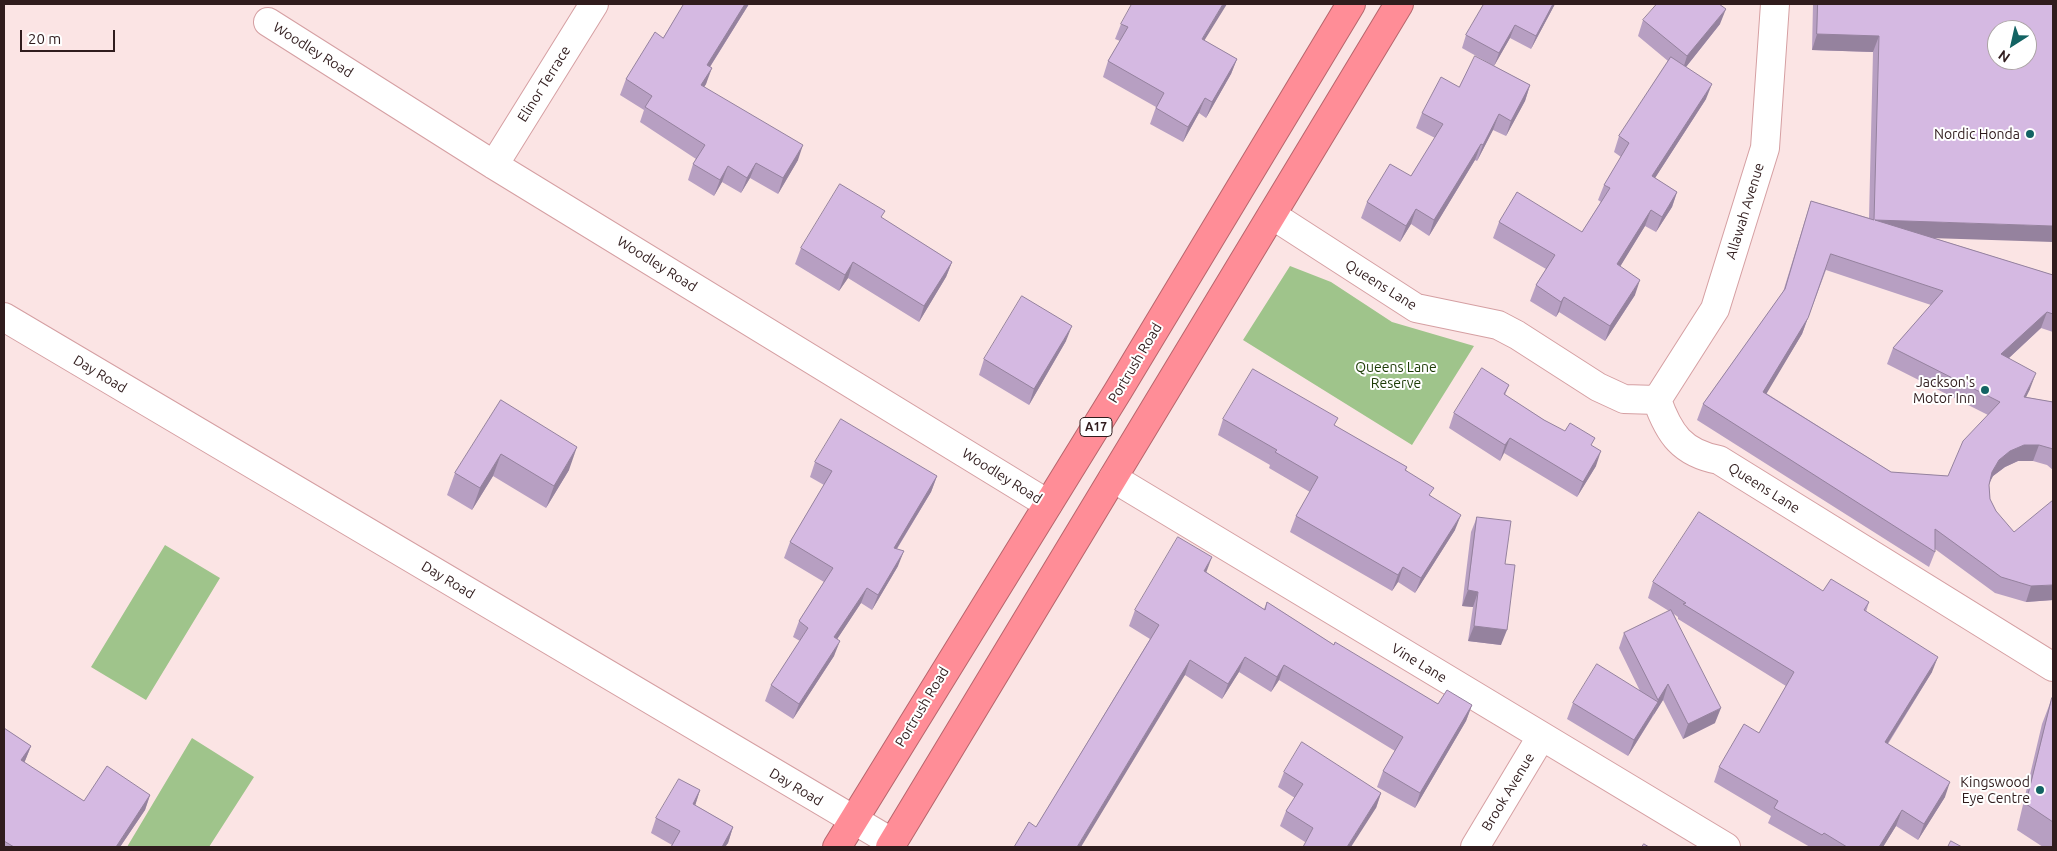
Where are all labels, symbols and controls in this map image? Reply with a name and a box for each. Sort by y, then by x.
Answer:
street label: Woodley Road [270,19,356,81]
scale bar [22,20,118,52]
north arrow [1987,20,2037,70]
text: 20 m [28,30,61,47]
street label: Elinor Terrace [514,43,574,125]
text: N [1995,47,2013,66]
place label: Nordic Honda [1934,126,2020,142]
marker: Nordic Honda [2024,128,2036,140]
street label: Allawah Avenue [1722,161,1768,261]
street label: Woodley Road [614,233,700,295]
street label: Queens Lane [1342,256,1420,314]
street label: Portrush Road [1105,320,1165,406]
street label: Day Road [70,352,130,396]
park label: Queens Lane Reserve [1355,359,1437,392]
place label: Jackson's Motor Inn [1913,374,1975,407]
marker: Jackson's Motor Inn [1979,384,1991,396]
road number: A17 [1080,418,1112,437]
street label: Woodley Road [959,445,1045,507]
street label: Queens Lane [1725,459,1803,517]
street label: Day Road [418,558,478,602]
street label: Vine Lane [1388,640,1450,686]
street label: Portrush Road [892,664,952,750]
street label: Brook Avenue [1478,750,1538,834]
street label: Day Road [766,765,826,809]
place label: Kingswood Eye Centre [1960,774,2030,806]
marker: Kingswood Eye Centre [2034,784,2046,796]

